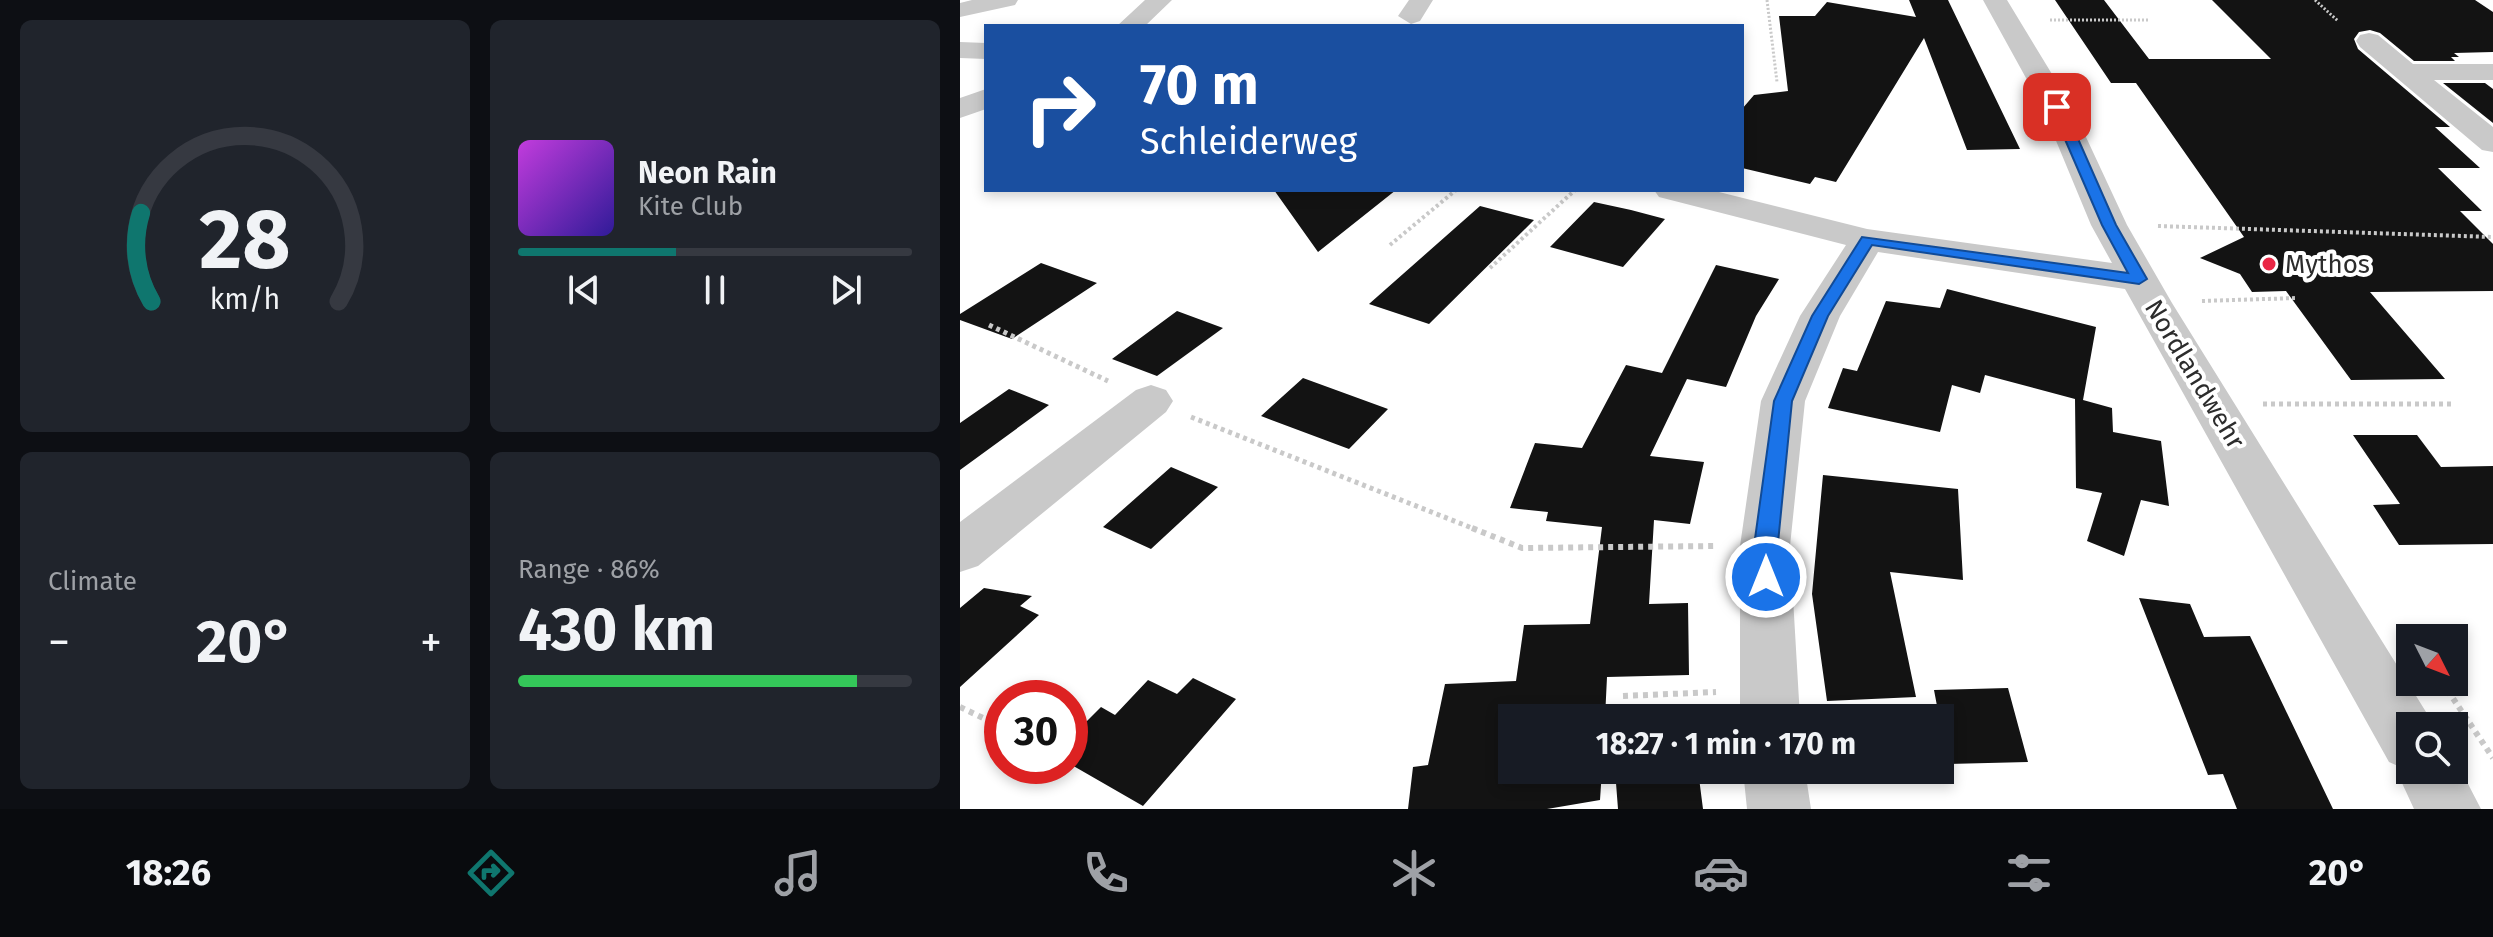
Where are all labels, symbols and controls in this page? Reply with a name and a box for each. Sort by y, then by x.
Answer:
text: 70 m [1140,52,1259,119]
icon: right [1008,56,1112,160]
pin [2023,73,2091,141]
icon: arrive [2035,85,2079,129]
text: Schleiderweg [1140,120,1357,164]
text: Neon Rain [638,155,777,191]
text: 28 [199,190,291,290]
text: Kite Club [638,191,743,222]
place label: Mythos [2285,249,2370,280]
marker: Mythos [2260,255,2278,273]
icon: previous [562,268,606,312]
icon: pause [693,268,737,312]
icon: next [824,268,868,312]
text: km/h [210,282,280,317]
street label: Nordlandwehr [2138,294,2251,454]
position arrow [1724,535,1808,619]
text: Range · 86% [518,554,660,585]
text: Climate [48,566,137,597]
text: 430 km [518,594,715,666]
text: 20° [196,606,294,678]
text: − [48,616,70,669]
text: + [420,616,442,669]
north arrow [2396,624,2468,696]
map controls [2396,624,2468,784]
speed limit sign: 30 [984,680,1088,784]
button: search [2396,712,2468,784]
text: 18:27 · 1 min · 170 m [1596,726,1856,762]
icon: directions [463,845,519,901]
icon: music [770,845,826,901]
icon: phone [1078,845,1134,901]
icon: climate [1386,845,1442,901]
icon: car [1693,845,1749,901]
icon: filters [2001,845,2057,901]
text: 18:26 [126,851,211,895]
text: 20° [2309,851,2367,895]

